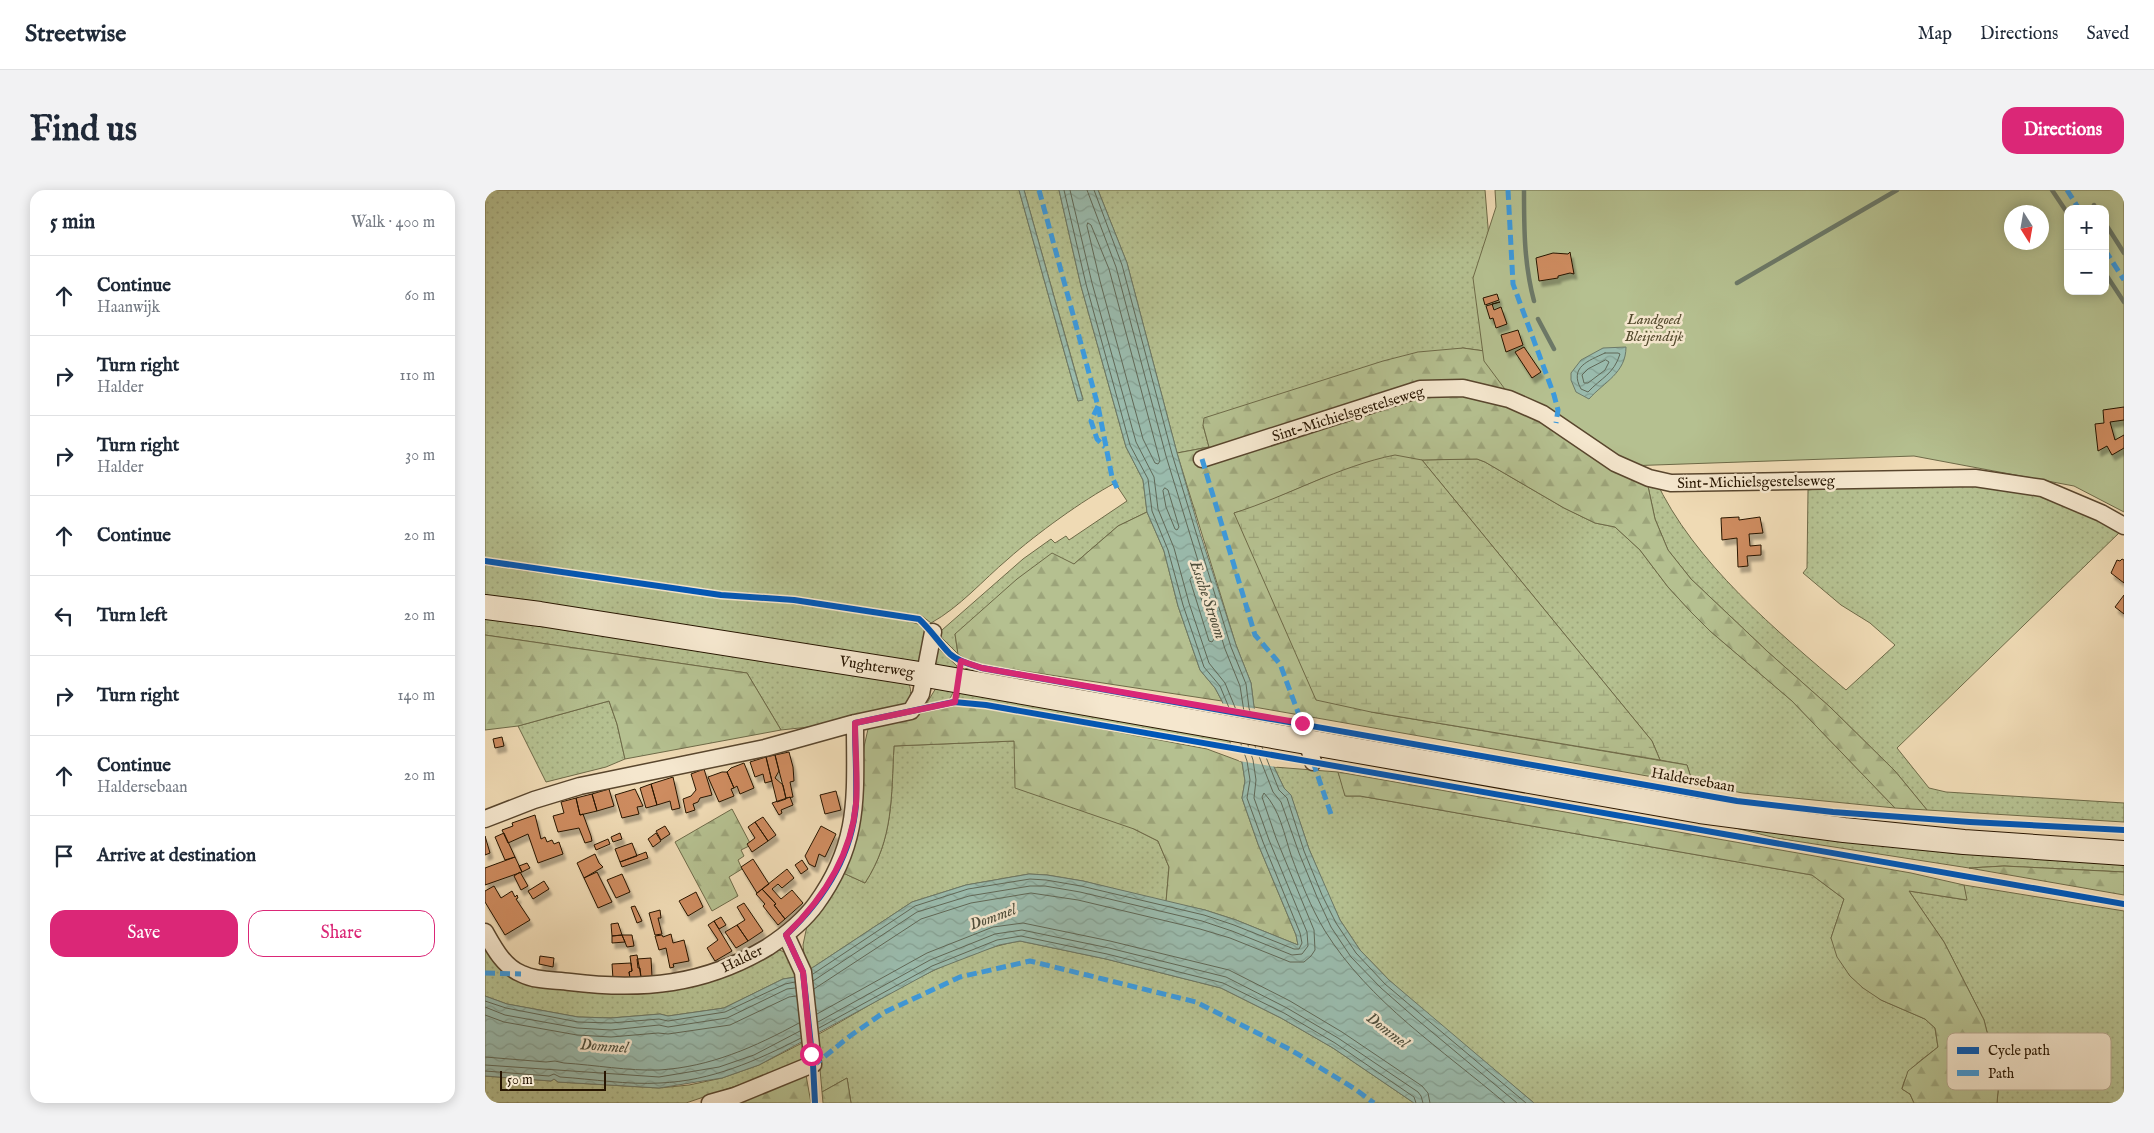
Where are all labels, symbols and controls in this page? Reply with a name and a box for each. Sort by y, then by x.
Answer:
text: Streetwise [25,19,126,50]
text: Map [1918,23,1952,46]
text: Directions [1980,23,2058,46]
text: Saved [2086,23,2129,46]
button: Directions [2002,107,2124,154]
text: Find us [30,108,137,153]
north arrow [2004,205,2049,250]
map controls [2064,205,2109,295]
button: + [2064,205,2109,250]
text: 5 min [50,209,95,236]
text: Walk · 400 m [351,213,435,233]
button: − [2064,250,2109,295]
text: Continue [97,274,171,298]
icon: ahead [50,282,78,310]
text: 60 m [405,286,435,306]
text: Haanwijk [97,298,160,318]
park label: Landgoed Bleijendijk [1624,310,1684,346]
text: Turn right [97,354,179,378]
icon: right [50,362,78,390]
text: 110 m [399,366,435,386]
text: Halder [97,378,144,398]
street label: Sint-Michielsgestelseweg [1270,382,1427,446]
text: Turn right [97,434,179,458]
icon: right [50,442,78,470]
text: 30 m [405,446,435,466]
text: Halder [97,458,144,478]
street label: Sint-Michielsgestelseweg [1677,471,1836,493]
icon: ahead [50,522,78,550]
text: Continue [97,524,171,548]
text: 20 m [404,526,435,546]
water label: Essche Stroom [1184,557,1230,642]
icon: left [50,602,78,630]
text: Turn left [97,604,168,628]
text: 20 m [404,606,435,626]
street label: Vughterweg [837,652,917,682]
icon: right [50,682,78,710]
text: Turn right [97,684,179,708]
text: 140 m [397,686,435,706]
route end [1291,712,1314,735]
text: Continue [97,754,171,778]
icon: ahead [50,762,78,790]
street label: Haldersebaan [1650,763,1736,797]
text: 20 m [404,766,435,786]
text: Haldersebaan [97,778,188,798]
icon: arrive [50,842,78,870]
text: Arrive at destination [97,844,256,868]
water label: Dommel [967,900,1020,936]
button: Save [50,910,238,957]
button: Share [248,910,435,957]
street label: Halder [718,941,766,977]
water label: Dommel [1362,1009,1413,1054]
legend [1947,1033,2111,1090]
water label: Dommel [579,1035,630,1059]
text: Cycle path [1988,1042,2050,1060]
route start [800,1043,823,1066]
text: Path [1988,1065,2015,1083]
scale bar [500,1068,606,1091]
text: 50 m [507,1071,533,1089]

